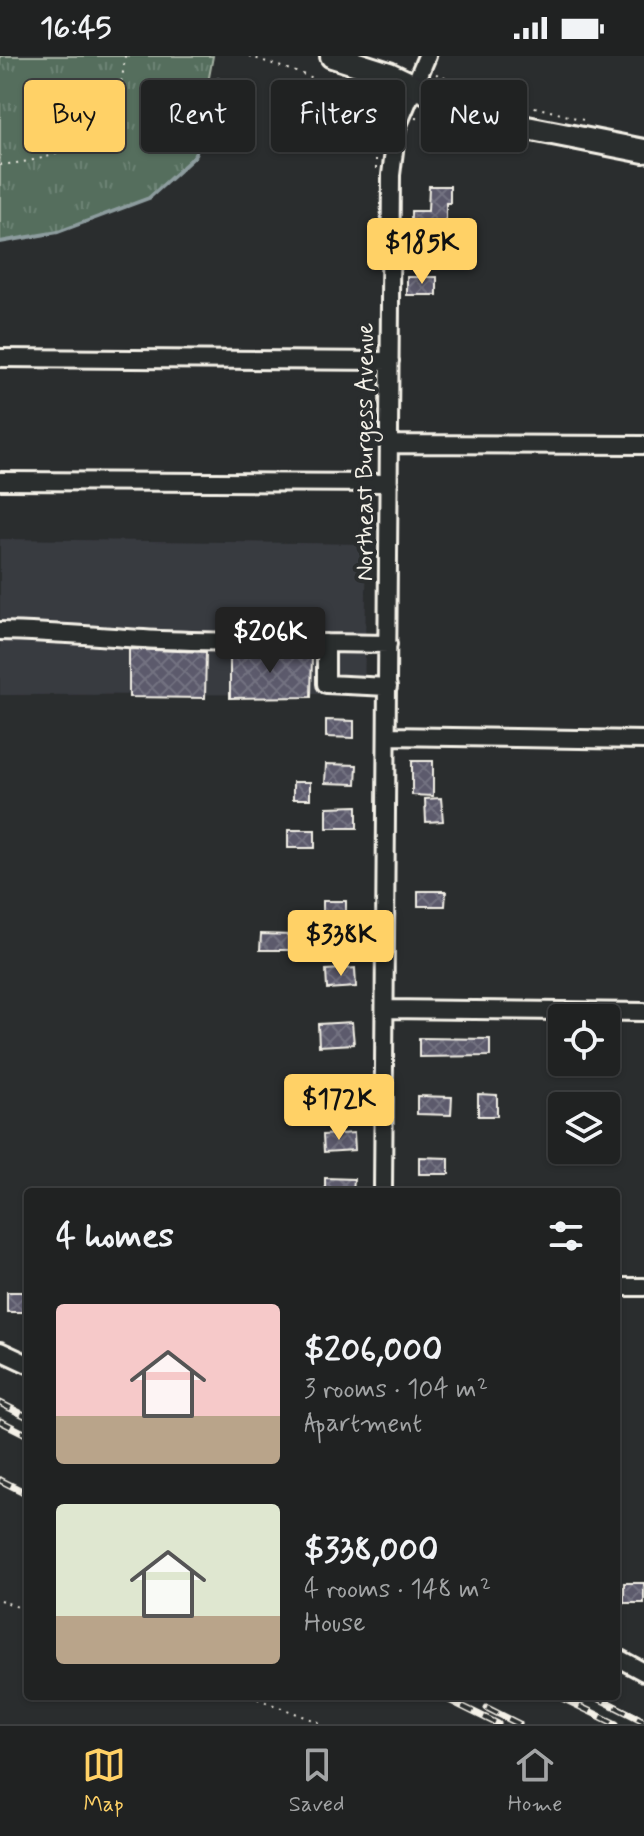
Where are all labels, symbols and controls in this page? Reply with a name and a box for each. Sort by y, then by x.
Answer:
text: 16:45 [40,9,111,48]
chip: Buy [24,80,125,152]
chip: Rent [141,80,255,152]
chip: Filters [271,80,405,152]
chip: New [421,80,527,152]
pin: $185K [366,218,478,286]
text: $185K [385,227,459,261]
street label: Northeast Burgess Avenue [350,323,383,581]
pin: $206K [214,607,326,675]
text: $206K [233,616,307,650]
pin: $338K [285,910,397,978]
text: $338K [306,919,376,953]
map controls [548,1004,620,1164]
button: locate [548,1004,620,1076]
pin: $172K [283,1074,395,1142]
text: $172K [302,1083,376,1117]
button: layers [548,1092,620,1164]
text: 4 homes [56,1214,174,1259]
icon: filters [544,1214,588,1258]
text: $206,000 [304,1328,442,1373]
icon: home [120,1336,216,1432]
text: 3 rooms · 104 m² [304,1373,488,1407]
text: Apartment [304,1407,422,1441]
text: $338,000 [304,1528,438,1573]
icon: home [120,1536,216,1632]
text: 4 rooms · 148 m² [304,1573,491,1607]
text: House [304,1607,365,1641]
tab: Map [82,1743,126,1819]
tab: Saved [289,1743,344,1819]
tab: Home [508,1743,562,1819]

